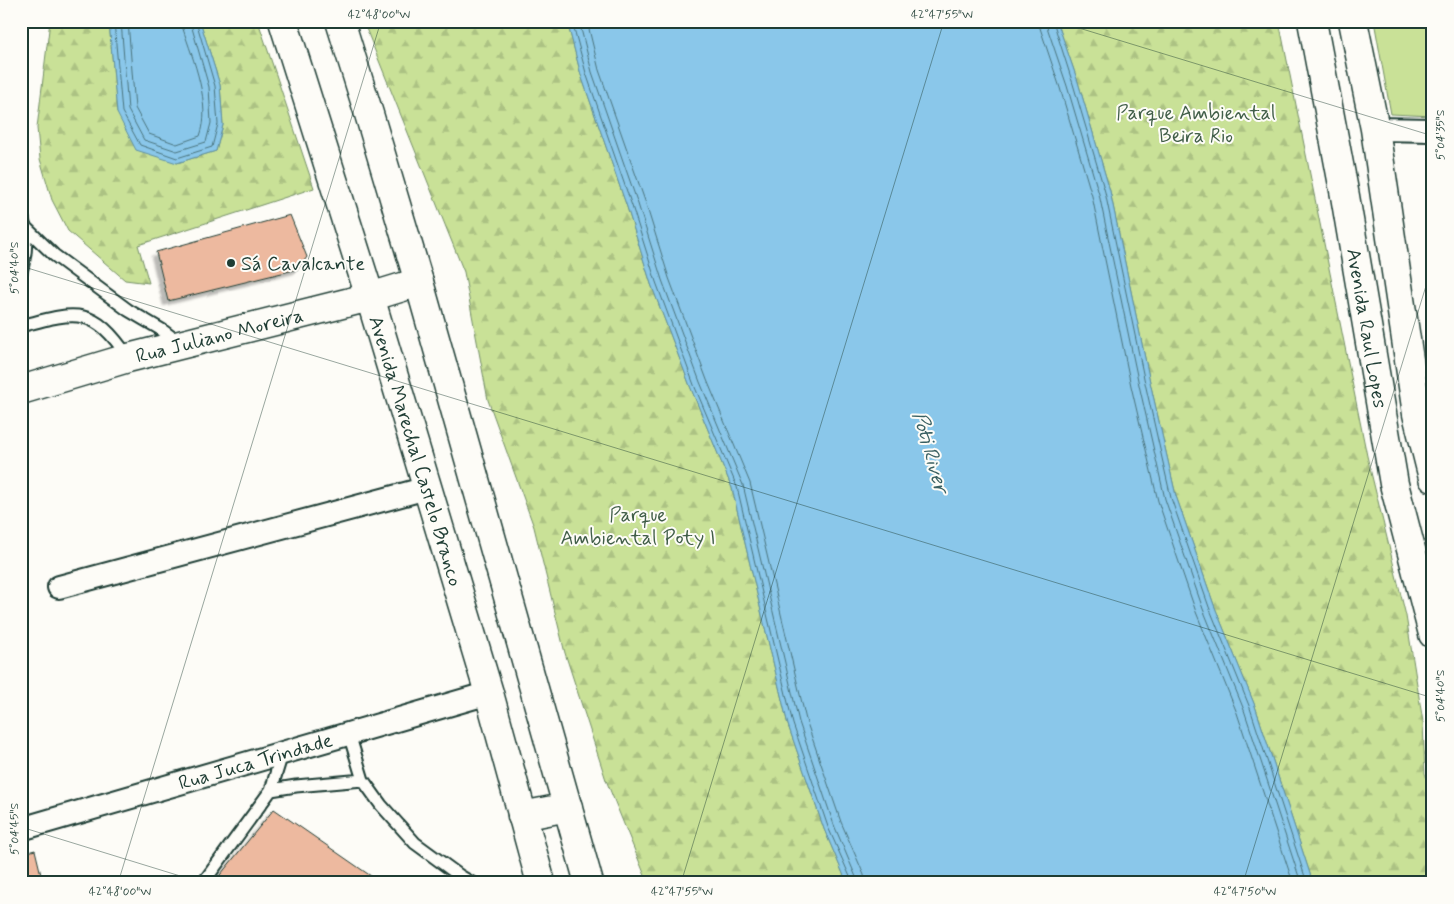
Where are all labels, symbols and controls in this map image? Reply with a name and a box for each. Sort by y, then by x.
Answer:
text: 42°48'00"W [348,7,410,23]
text: 42°47'55"W [911,7,973,23]
park label: Parque Ambiental Beira Rio [1116,100,1276,150]
text: 5°04'35"S [1433,109,1449,160]
text: 5°04'40"S [7,241,23,294]
street label: Avenida Raul Lopes [1339,246,1393,410]
place label: Sá Cavalcante [241,251,365,278]
marker: Sá Cavalcante [225,257,237,269]
street label: Rua Juliano Moreira [133,302,307,371]
street label: Avenida Marechal Castelo Branco [361,313,468,590]
water label: Poti River [905,408,956,499]
park label: Parque Ambiental Poty I [560,502,716,552]
text: 5°04'40"S [1433,669,1449,722]
street label: Rua Juca Trindade [176,727,336,798]
text: 5°04'45"S [7,803,23,855]
text: 42°48'00"W [89,884,151,900]
text: 42°47'55"W [651,884,713,900]
text: 42°47'50"W [1214,884,1276,900]

